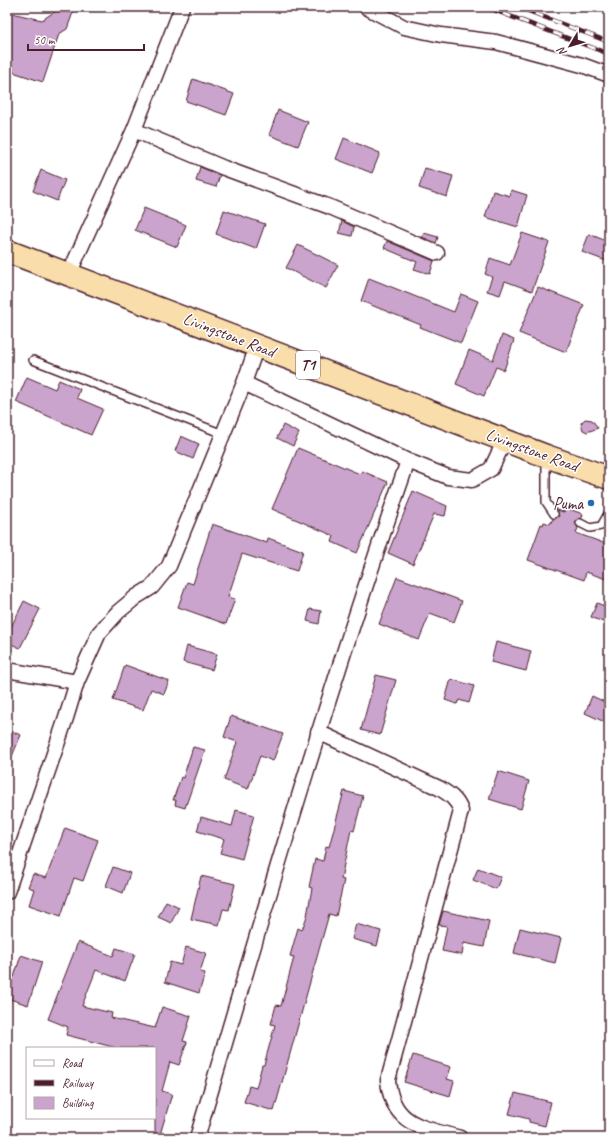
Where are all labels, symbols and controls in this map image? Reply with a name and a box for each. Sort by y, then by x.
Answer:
scale bar [28,26,144,52]
north arrow [550,26,590,66]
text: 50 m [34,32,56,48]
text: N [553,43,570,59]
street label: Livingstone Road [180,308,280,363]
road number: T1 [296,351,320,379]
street label: Livingstone Road [483,424,583,477]
place label: Puma [553,493,584,514]
marker: Puma [586,498,596,508]
legend [26,1047,156,1119]
text: Road [62,1055,84,1071]
text: Railway [62,1075,94,1091]
text: Building [62,1095,94,1111]

